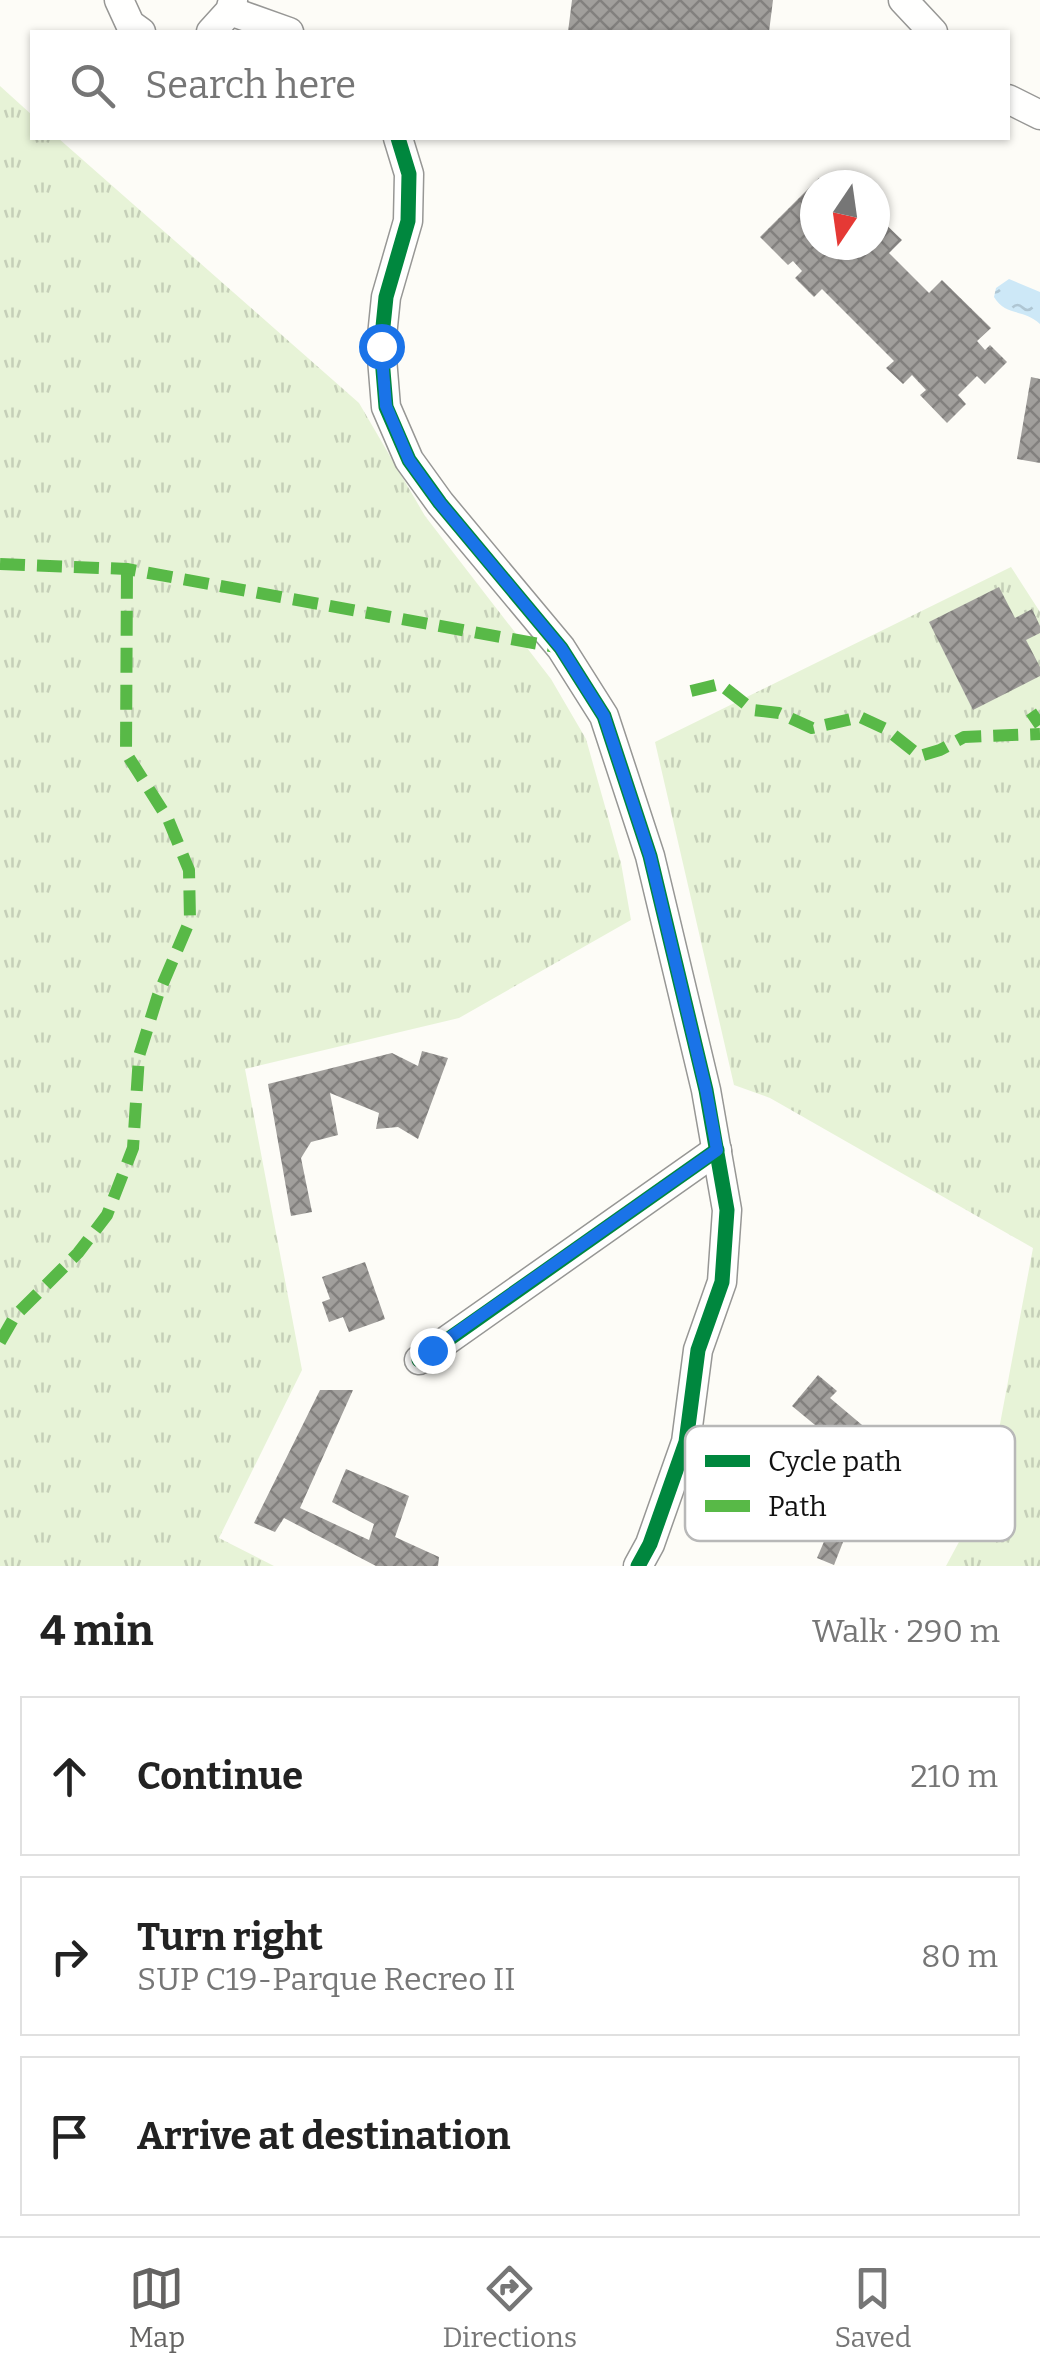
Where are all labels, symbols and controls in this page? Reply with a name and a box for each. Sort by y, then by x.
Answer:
search box [30,30,1010,140]
icon: search [65,58,120,113]
text: Search here [145,62,356,108]
north arrow [800,170,890,260]
route start [359,324,405,370]
route end [410,1328,456,1374]
legend [685,1426,1015,1541]
text: Cycle path [768,1445,902,1478]
text: Path [768,1490,827,1523]
text: 4 min [40,1606,154,1656]
text: Walk · 290 m [812,1612,1000,1650]
icon: ahead [42,1749,97,1804]
text: Continue [137,1753,303,1799]
text: 210 m [910,1757,998,1795]
text: Turn right [137,1914,323,1960]
icon: right [42,1929,97,1984]
text: 80 m [921,1937,998,1975]
text: SUP C19-Parque Recreo II [137,1960,516,1998]
icon: arrive [42,2109,97,2164]
text: Arrive at destination [137,2113,510,2159]
tab: Map [129,2261,185,2354]
tab: Directions [442,2261,577,2354]
tab: Saved [834,2261,911,2354]

